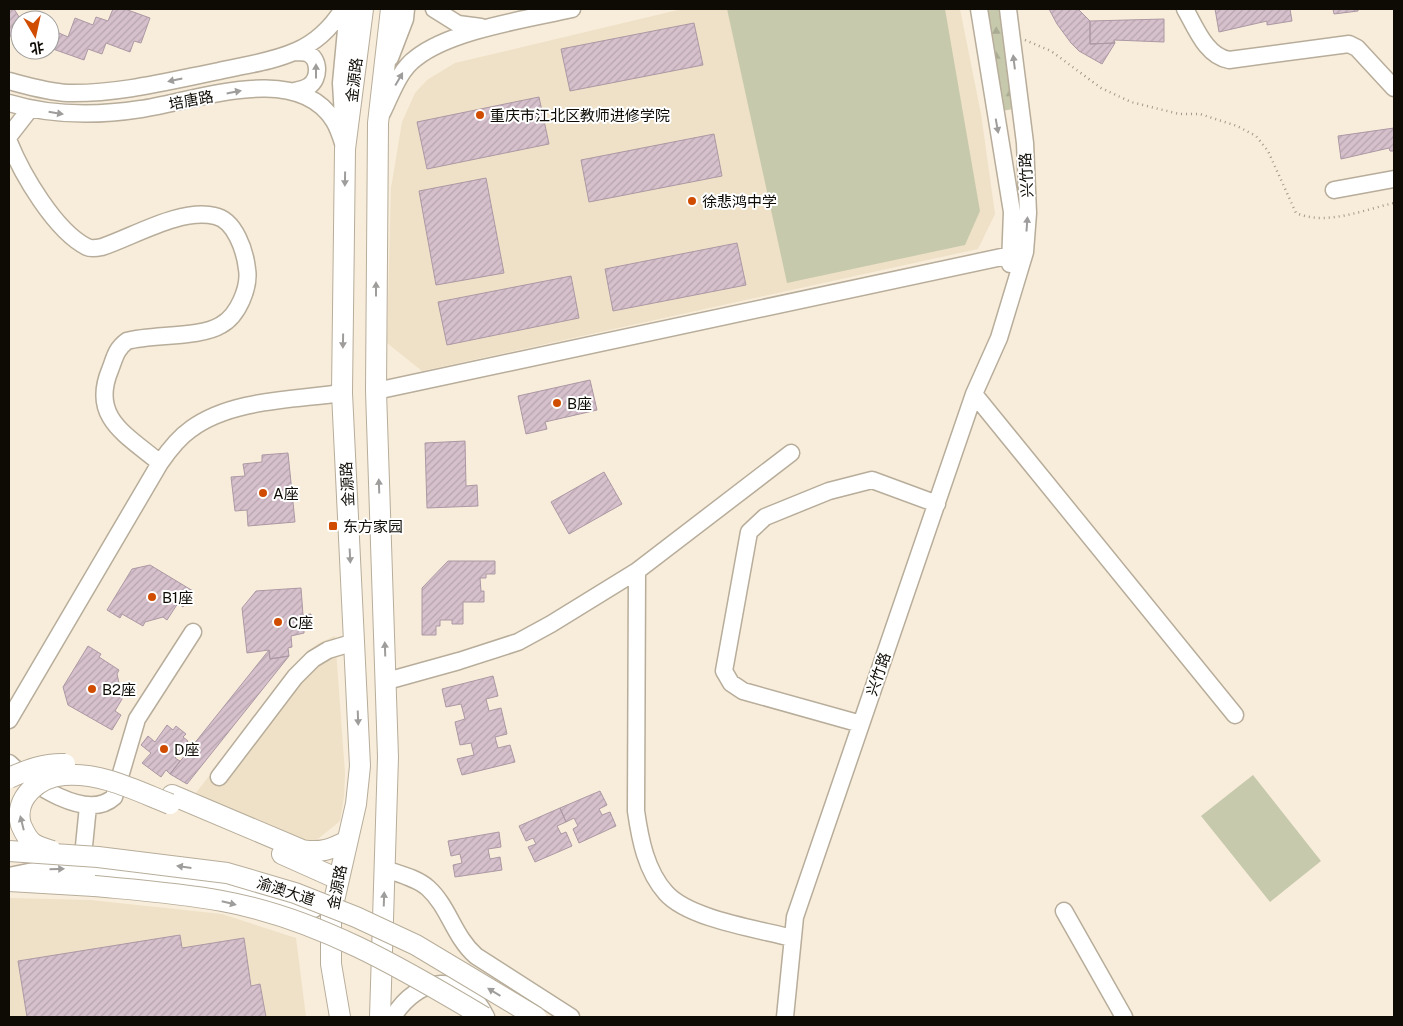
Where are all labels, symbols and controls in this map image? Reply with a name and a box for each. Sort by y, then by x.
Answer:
north arrow [10,10,60,60]
text: 北 [29,39,45,57]
one-way arrow [1010,53,1018,69]
street label: 金源路 [343,57,365,103]
one-way arrow [312,62,320,78]
one-way arrow [395,73,404,86]
one-way arrow [167,76,183,84]
street label: 培唐路 [167,87,215,113]
one-way arrow [227,87,243,95]
place label: 重庆市江北区教师进修学院 [490,107,670,124]
one-way arrow [49,109,65,117]
marker: 重庆市江北区教师进修学院 [474,109,486,121]
one-way arrow [993,118,1001,134]
street label: 兴竹路 [1016,152,1036,198]
one-way arrow [341,171,349,187]
place label: 徐悲鸿中学 [702,193,777,210]
marker: 徐悲鸿中学 [686,195,698,207]
one-way arrow [1024,215,1032,231]
one-way arrow [373,281,381,297]
one-way arrow [339,334,347,350]
place label: B座 [567,395,592,412]
marker: B座 [551,397,563,409]
street label: 金源路 [337,461,357,507]
one-way arrow [375,478,383,494]
place label: A座 [273,485,299,502]
marker: A座 [257,487,269,499]
place label: 东方家园 [343,518,403,535]
marker: 东方家园 [327,520,339,532]
one-way arrow [347,548,355,564]
place label: B1座 [162,589,193,606]
marker: B1座 [146,591,158,603]
place label: C座 [288,614,313,631]
marker: C座 [272,616,284,628]
one-way arrow [381,640,389,656]
street label: 兴竹路 [863,650,893,698]
place label: B2座 [102,681,136,698]
marker: B2座 [86,683,98,695]
one-way arrow [354,711,362,727]
place label: D座 [174,741,199,758]
marker: D座 [158,743,170,755]
one-way arrow [18,816,26,831]
one-way arrow [176,862,192,870]
street label: 金源路 [324,863,350,911]
one-way arrow [49,865,65,873]
street label: 渝澳大道 [255,874,317,908]
one-way arrow [380,890,388,906]
one-way arrow [222,899,237,907]
one-way arrow [488,988,501,997]

